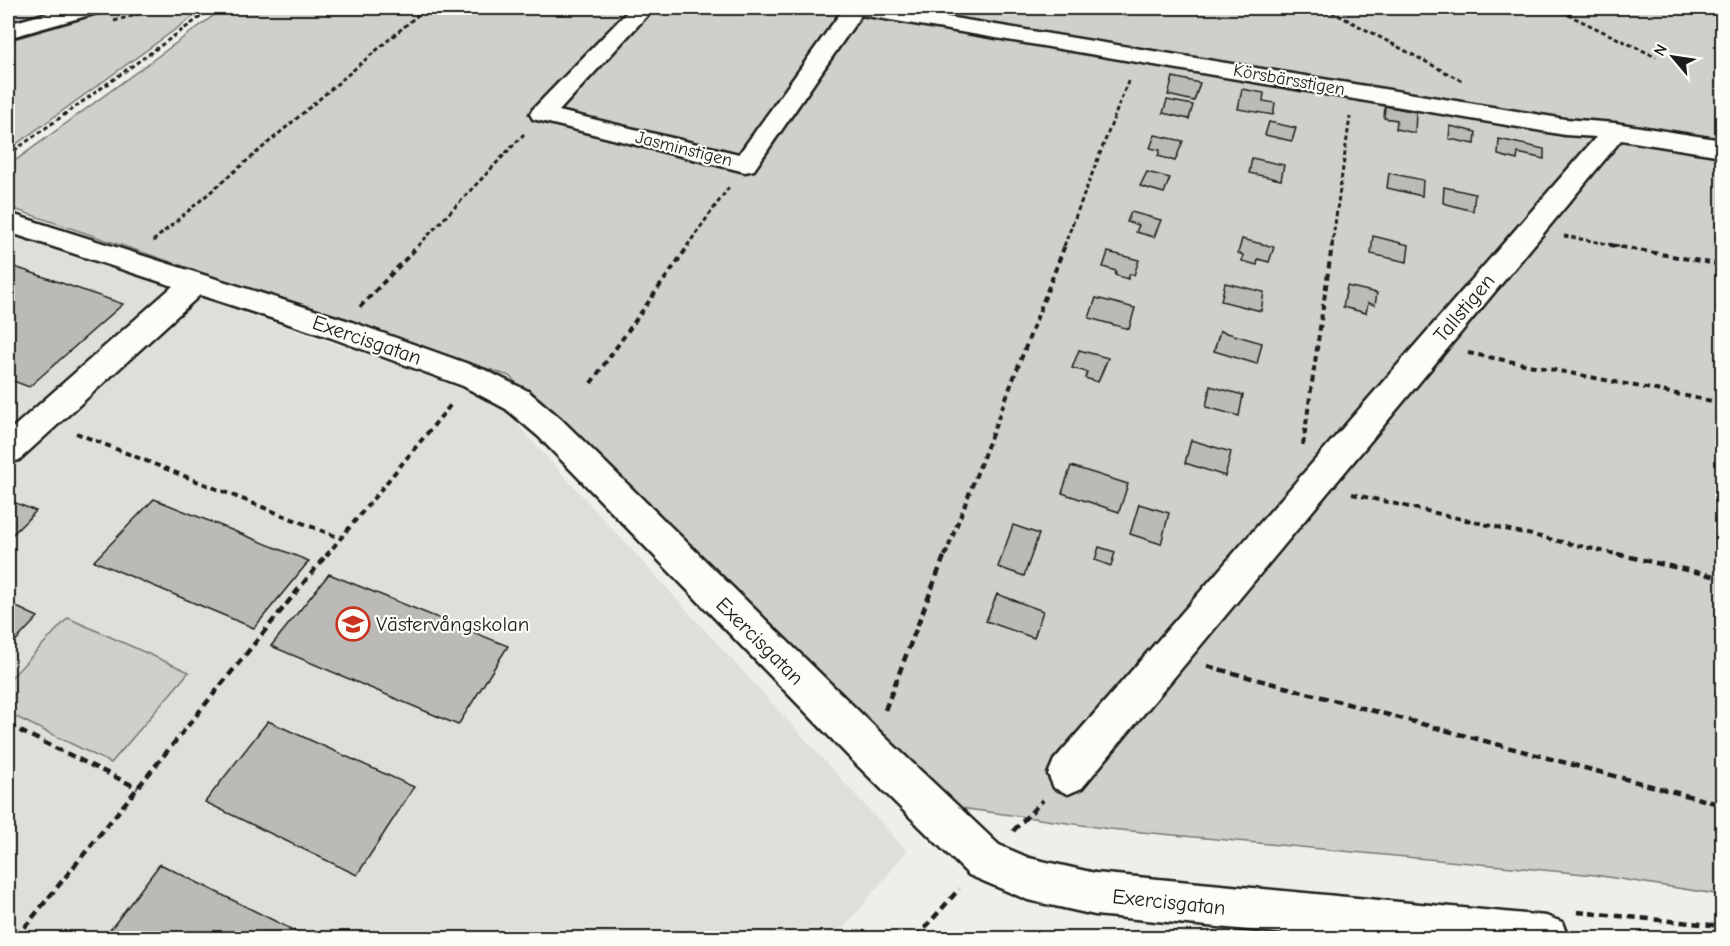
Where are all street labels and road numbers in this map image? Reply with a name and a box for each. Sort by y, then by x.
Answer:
street label: Körsbärsstigen [1232,60,1346,100]
street label: Jasminstigen [633,127,735,171]
street label: Tallstigen [1429,269,1499,347]
street label: Exercisgatan [309,310,425,370]
street label: Exercisgatan [711,592,809,690]
street label: Exercisgatan [1111,884,1227,920]

